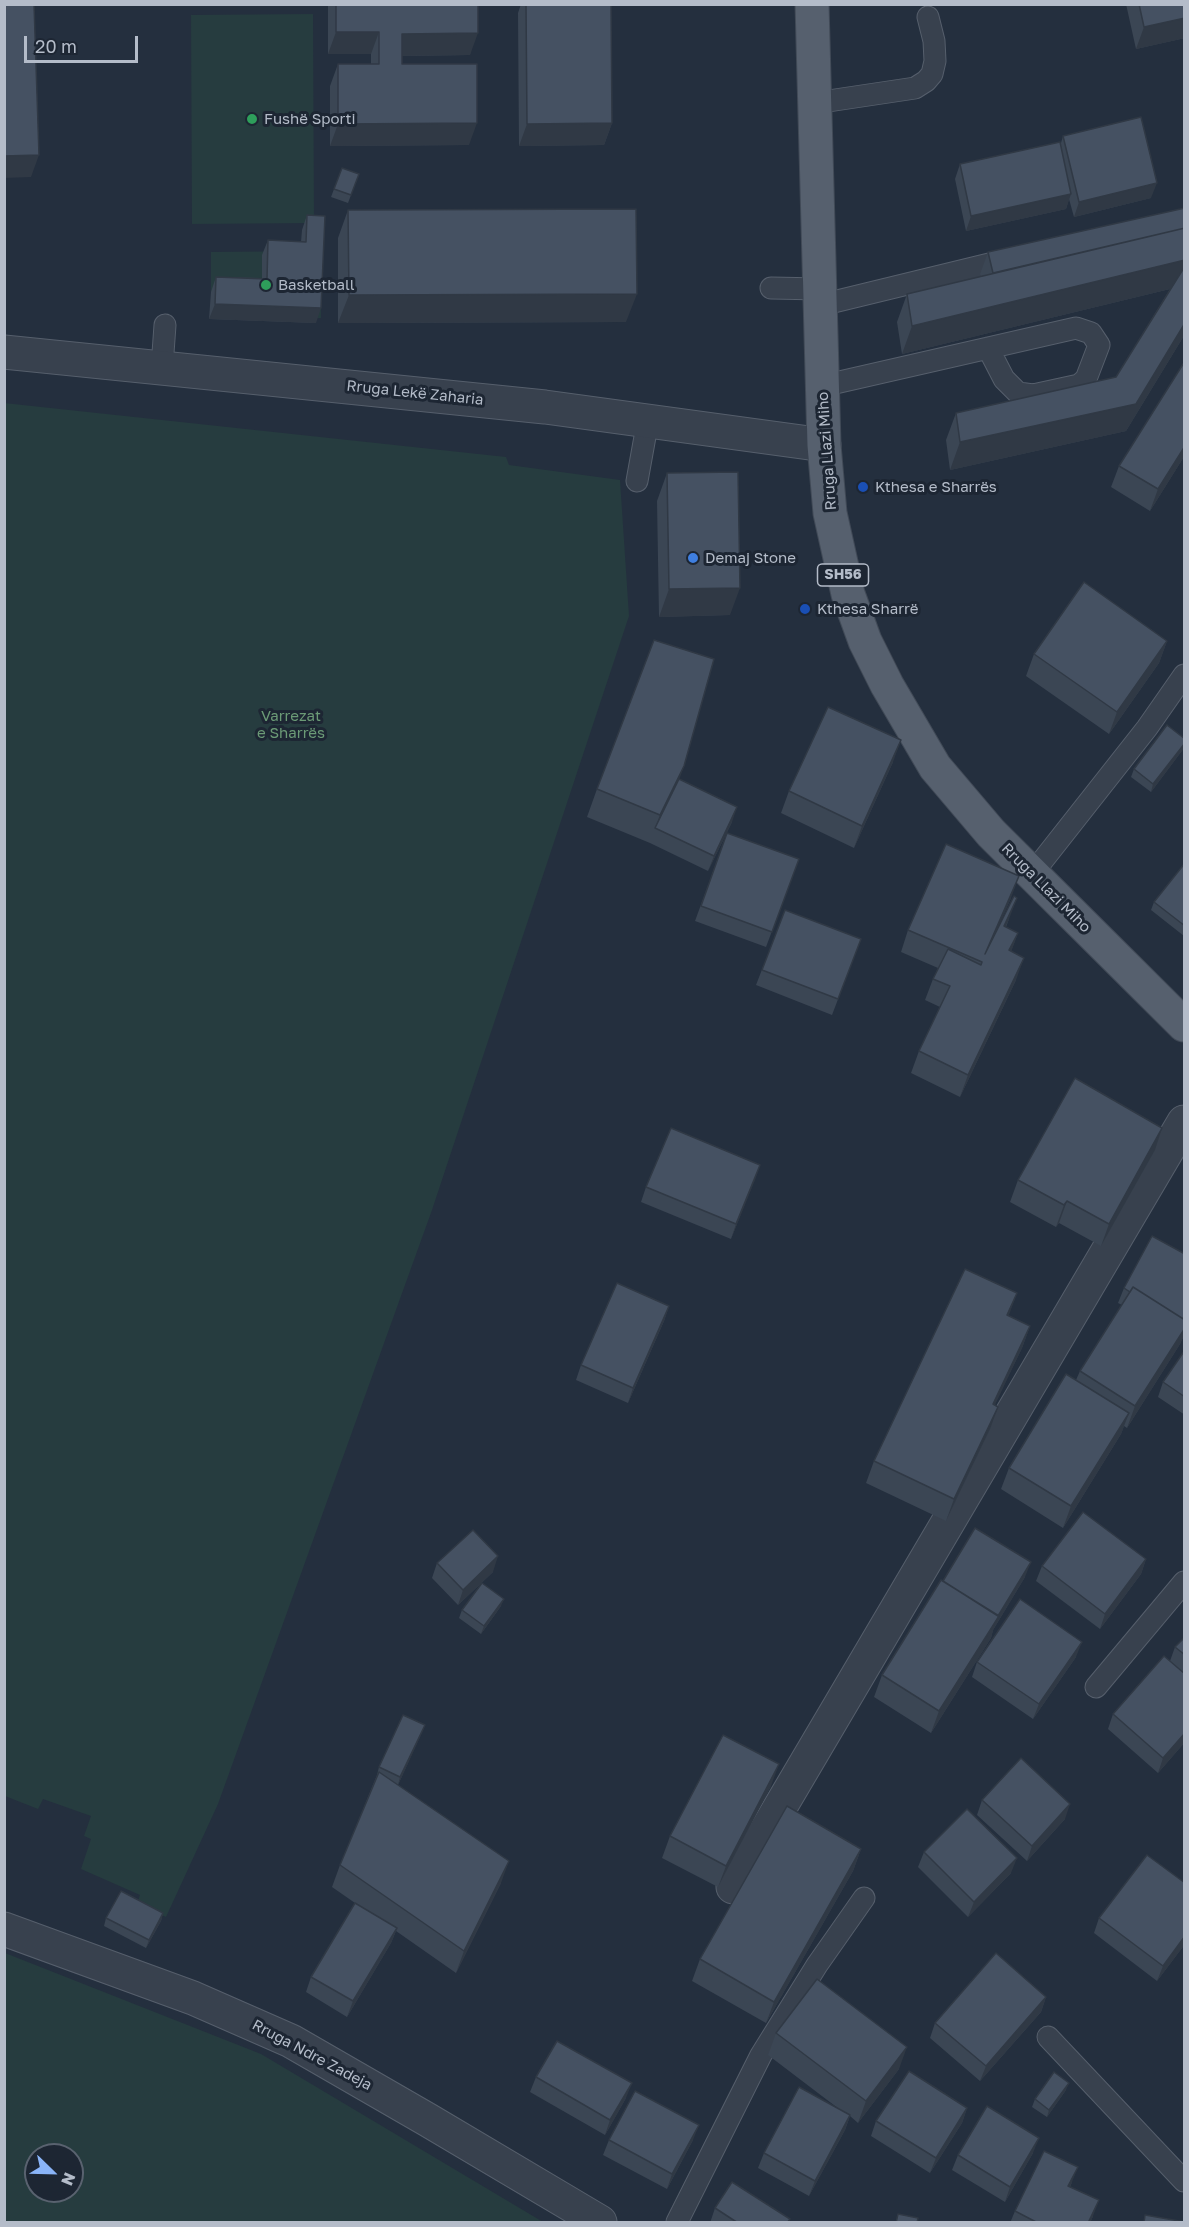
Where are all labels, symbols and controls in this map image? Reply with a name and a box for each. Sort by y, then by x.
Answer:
scale bar [27,24,141,62]
text: 20 m [35,35,77,57]
place label: Fushë Sporti [264,110,356,128]
marker: Fushë Sporti [245,112,259,126]
place label: Basketball [278,276,355,294]
marker: Basketball [259,278,273,292]
street label: Rruga Lekë Zaharia [346,377,484,409]
street label: Rruga Llazi Miho [814,391,840,511]
place label: Kthesa e Sharrës [875,478,997,496]
marker: Kthesa e Sharrës [856,480,870,494]
place label: Demaj Stone [705,549,796,567]
marker: Demaj Stone [686,551,700,565]
road number: SH56 [818,564,868,586]
place label: Kthesa Sharrë [817,600,918,618]
marker: Kthesa Sharrë [798,602,812,616]
park label: Varrezat e Sharrës [257,707,325,742]
street label: Rruga Llazi Miho [998,840,1094,936]
street label: Rruga Ndre Zadeja [249,2016,375,2094]
north arrow [24,2143,84,2203]
text: N [57,2170,80,2189]

